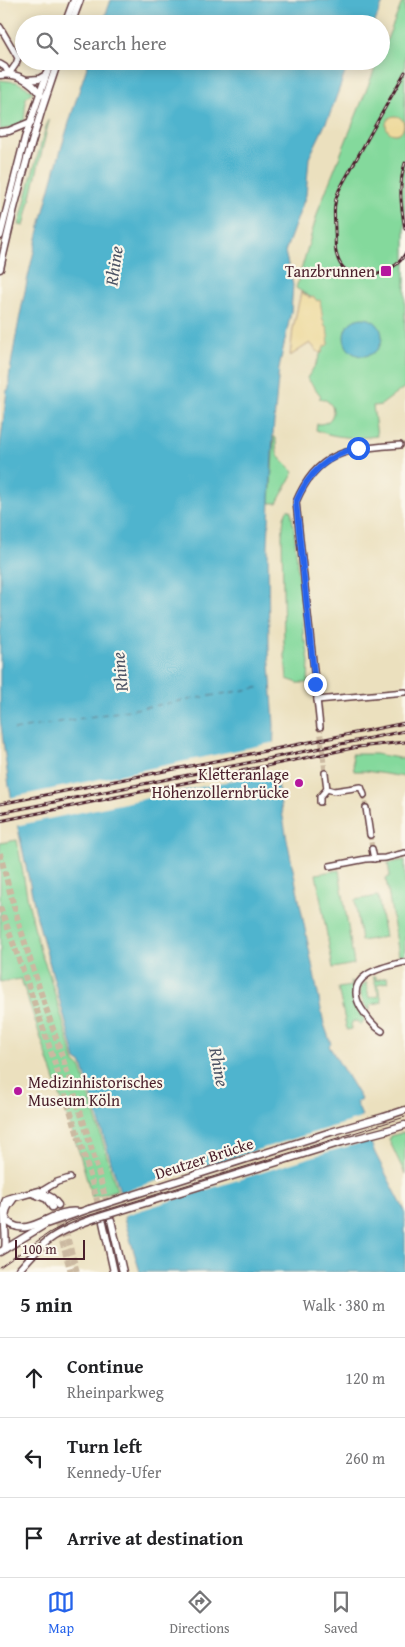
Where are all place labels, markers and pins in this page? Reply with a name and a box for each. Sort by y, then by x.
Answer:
place label: Tanzbrunnen [285,259,375,283]
marker: Tanzbrunnen [379,264,393,278]
place label: Kletteranlage Hohenzollernbrücke [152,762,289,804]
marker: Kletteranlage Hohenzollernbrücke [293,777,305,789]
place label: Medizinhistorisches Museum Köln [28,1070,163,1112]
marker: Medizinhistorisches Museum Köln [12,1085,24,1097]

